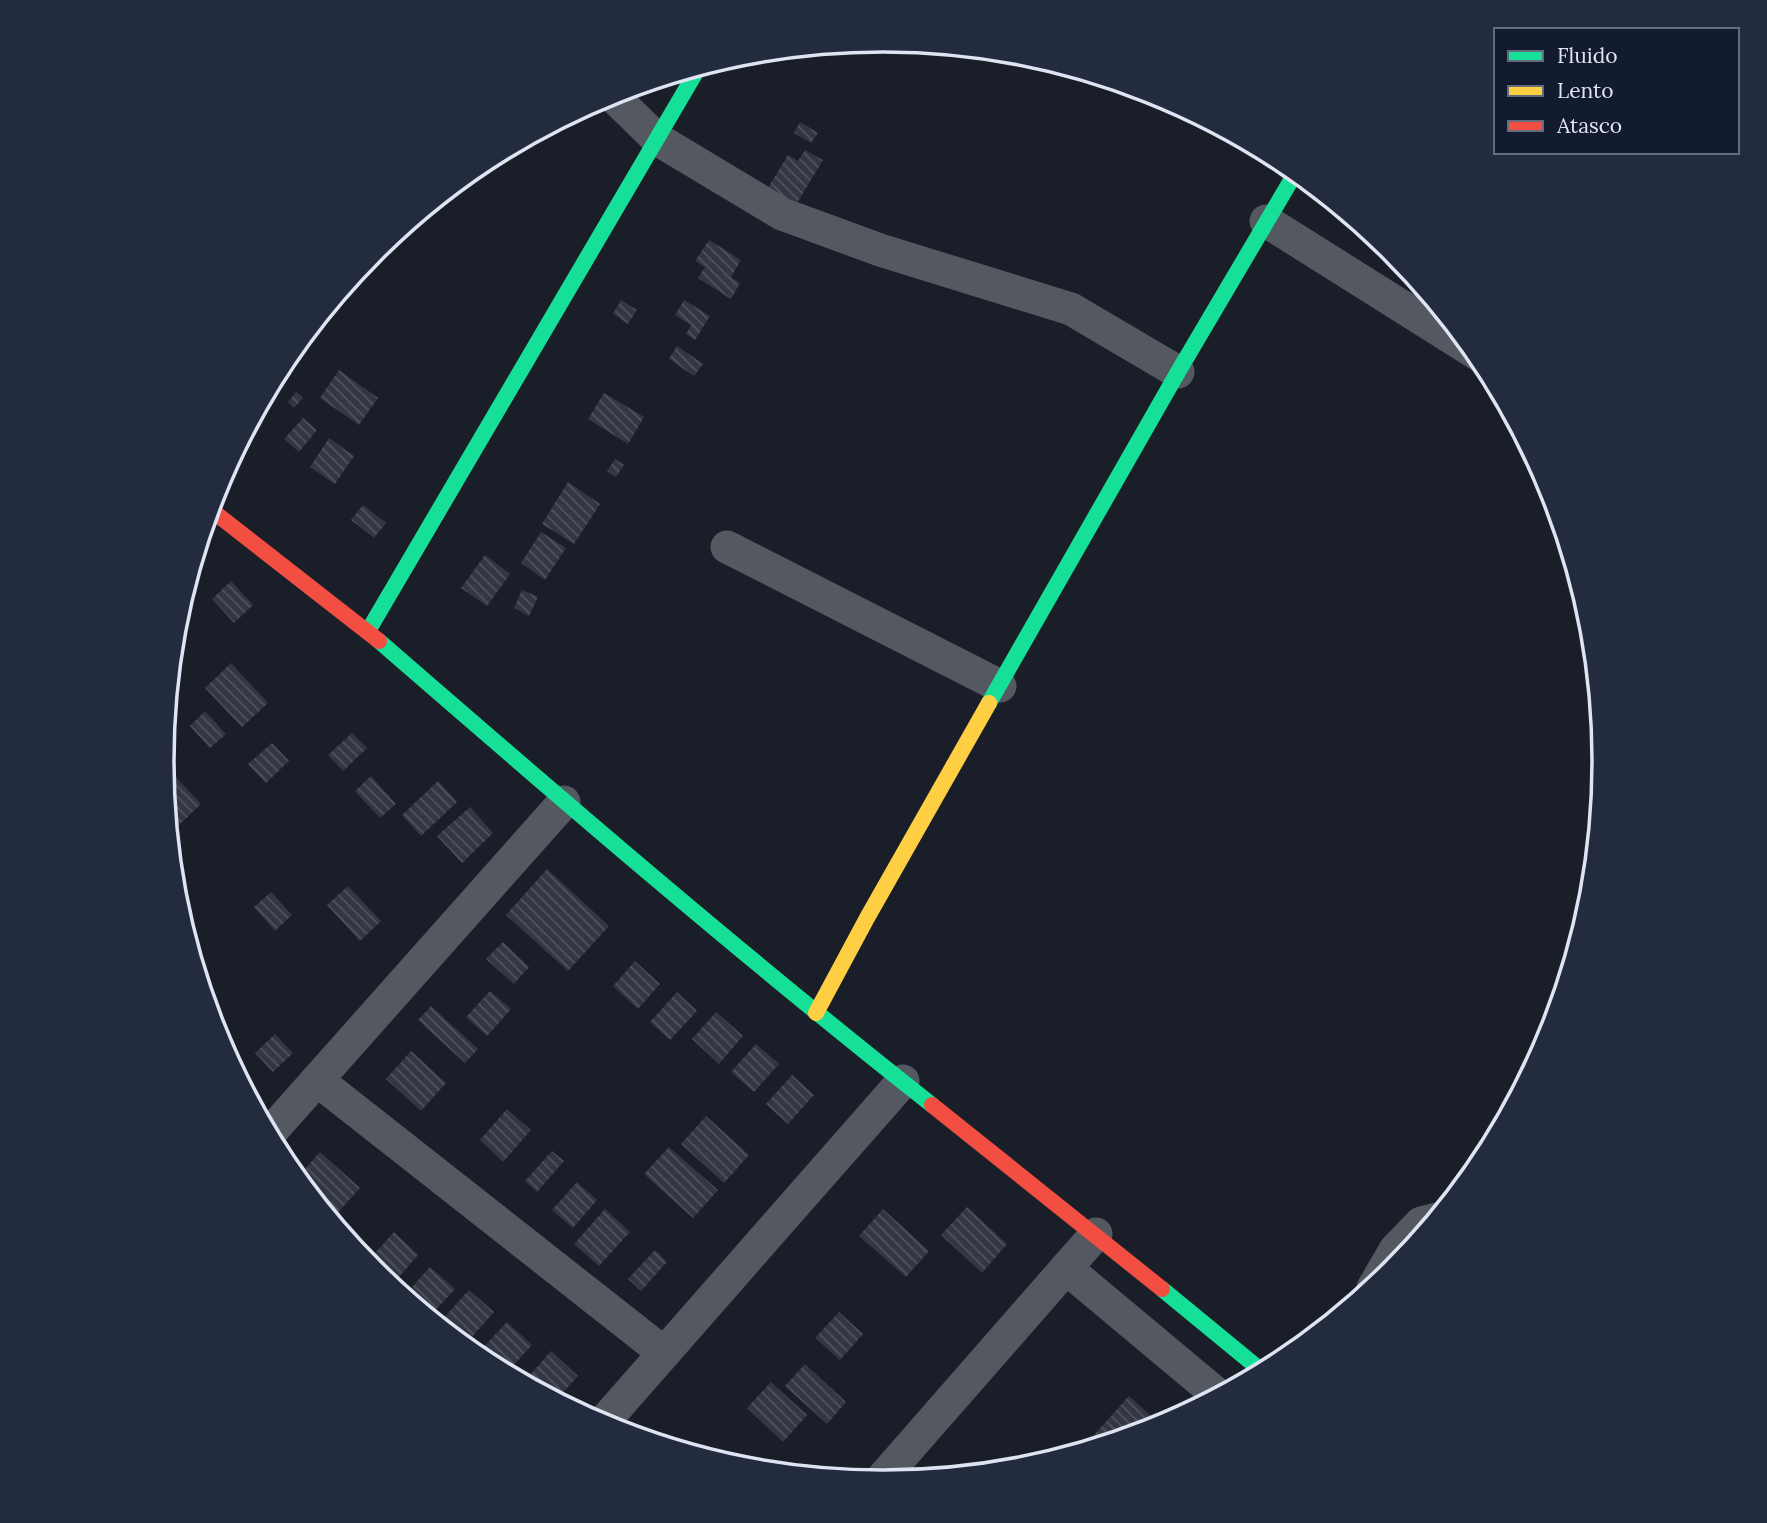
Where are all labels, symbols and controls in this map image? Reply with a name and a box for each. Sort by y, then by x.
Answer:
legend [1494,28,1739,154]
text: Fluido [1557,42,1618,69]
text: Lento [1557,77,1614,104]
text: Atasco [1556,112,1622,139]

